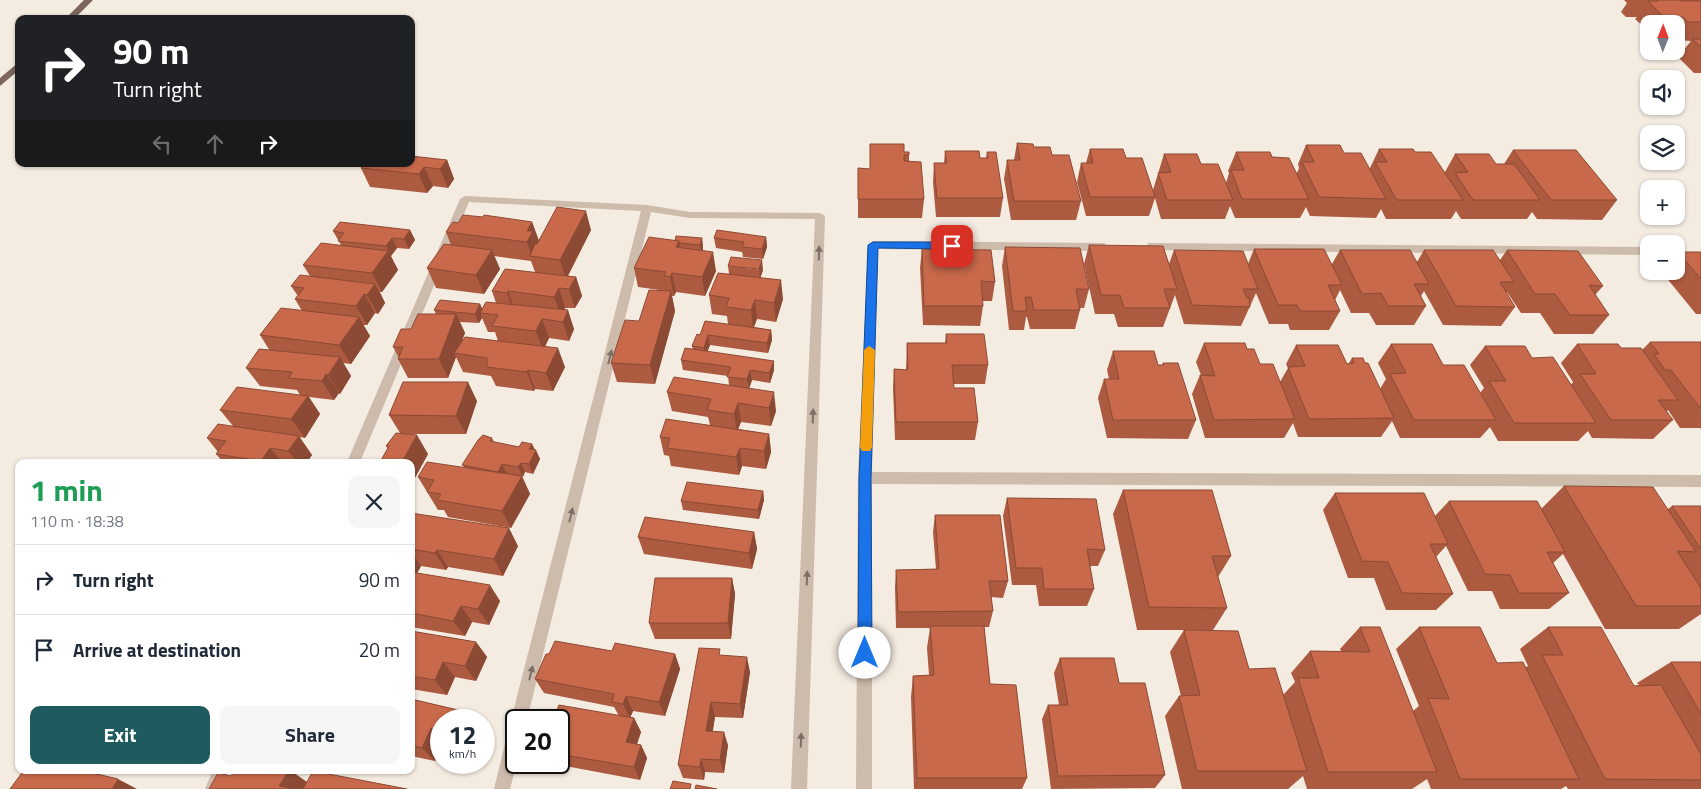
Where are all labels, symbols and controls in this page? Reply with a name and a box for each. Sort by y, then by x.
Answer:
north arrow [1640,15,1685,60]
map controls [1640,15,1685,280]
text: 90 m [113,24,189,78]
icon: right [30,35,95,100]
button: sound [1640,70,1685,115]
text: Turn right [113,72,202,106]
button: layers [1640,125,1685,170]
icon: left [148,130,176,158]
icon: ahead [201,130,229,158]
icon: right [254,130,282,158]
button: + [1640,180,1685,225]
pin [931,225,973,267]
icon: arrive [938,232,966,260]
button: − [1640,235,1685,280]
one-way arrow [815,245,823,261]
one-way arrow [606,350,614,365]
one-way arrow [809,407,817,423]
text: 1 min [30,467,103,513]
button: close [348,476,400,528]
one-way arrow [567,508,575,523]
text: 110 m · 18:38 [30,509,124,533]
text: Turn right [73,565,154,594]
text: 90 m [359,565,400,594]
icon: right [30,566,58,594]
one-way arrow [803,570,811,586]
position arrow [838,626,890,678]
text: Arrive at destination [73,635,241,664]
text: 20 m [359,635,400,664]
icon: arrive [30,636,58,664]
one-way arrow [527,665,535,680]
button: Exit [30,706,210,764]
button: Share [220,706,400,764]
speed limit sign: 20 [505,709,570,774]
text: 12 [448,716,477,754]
one-way arrow [797,732,805,748]
text: km/h [449,744,476,763]

